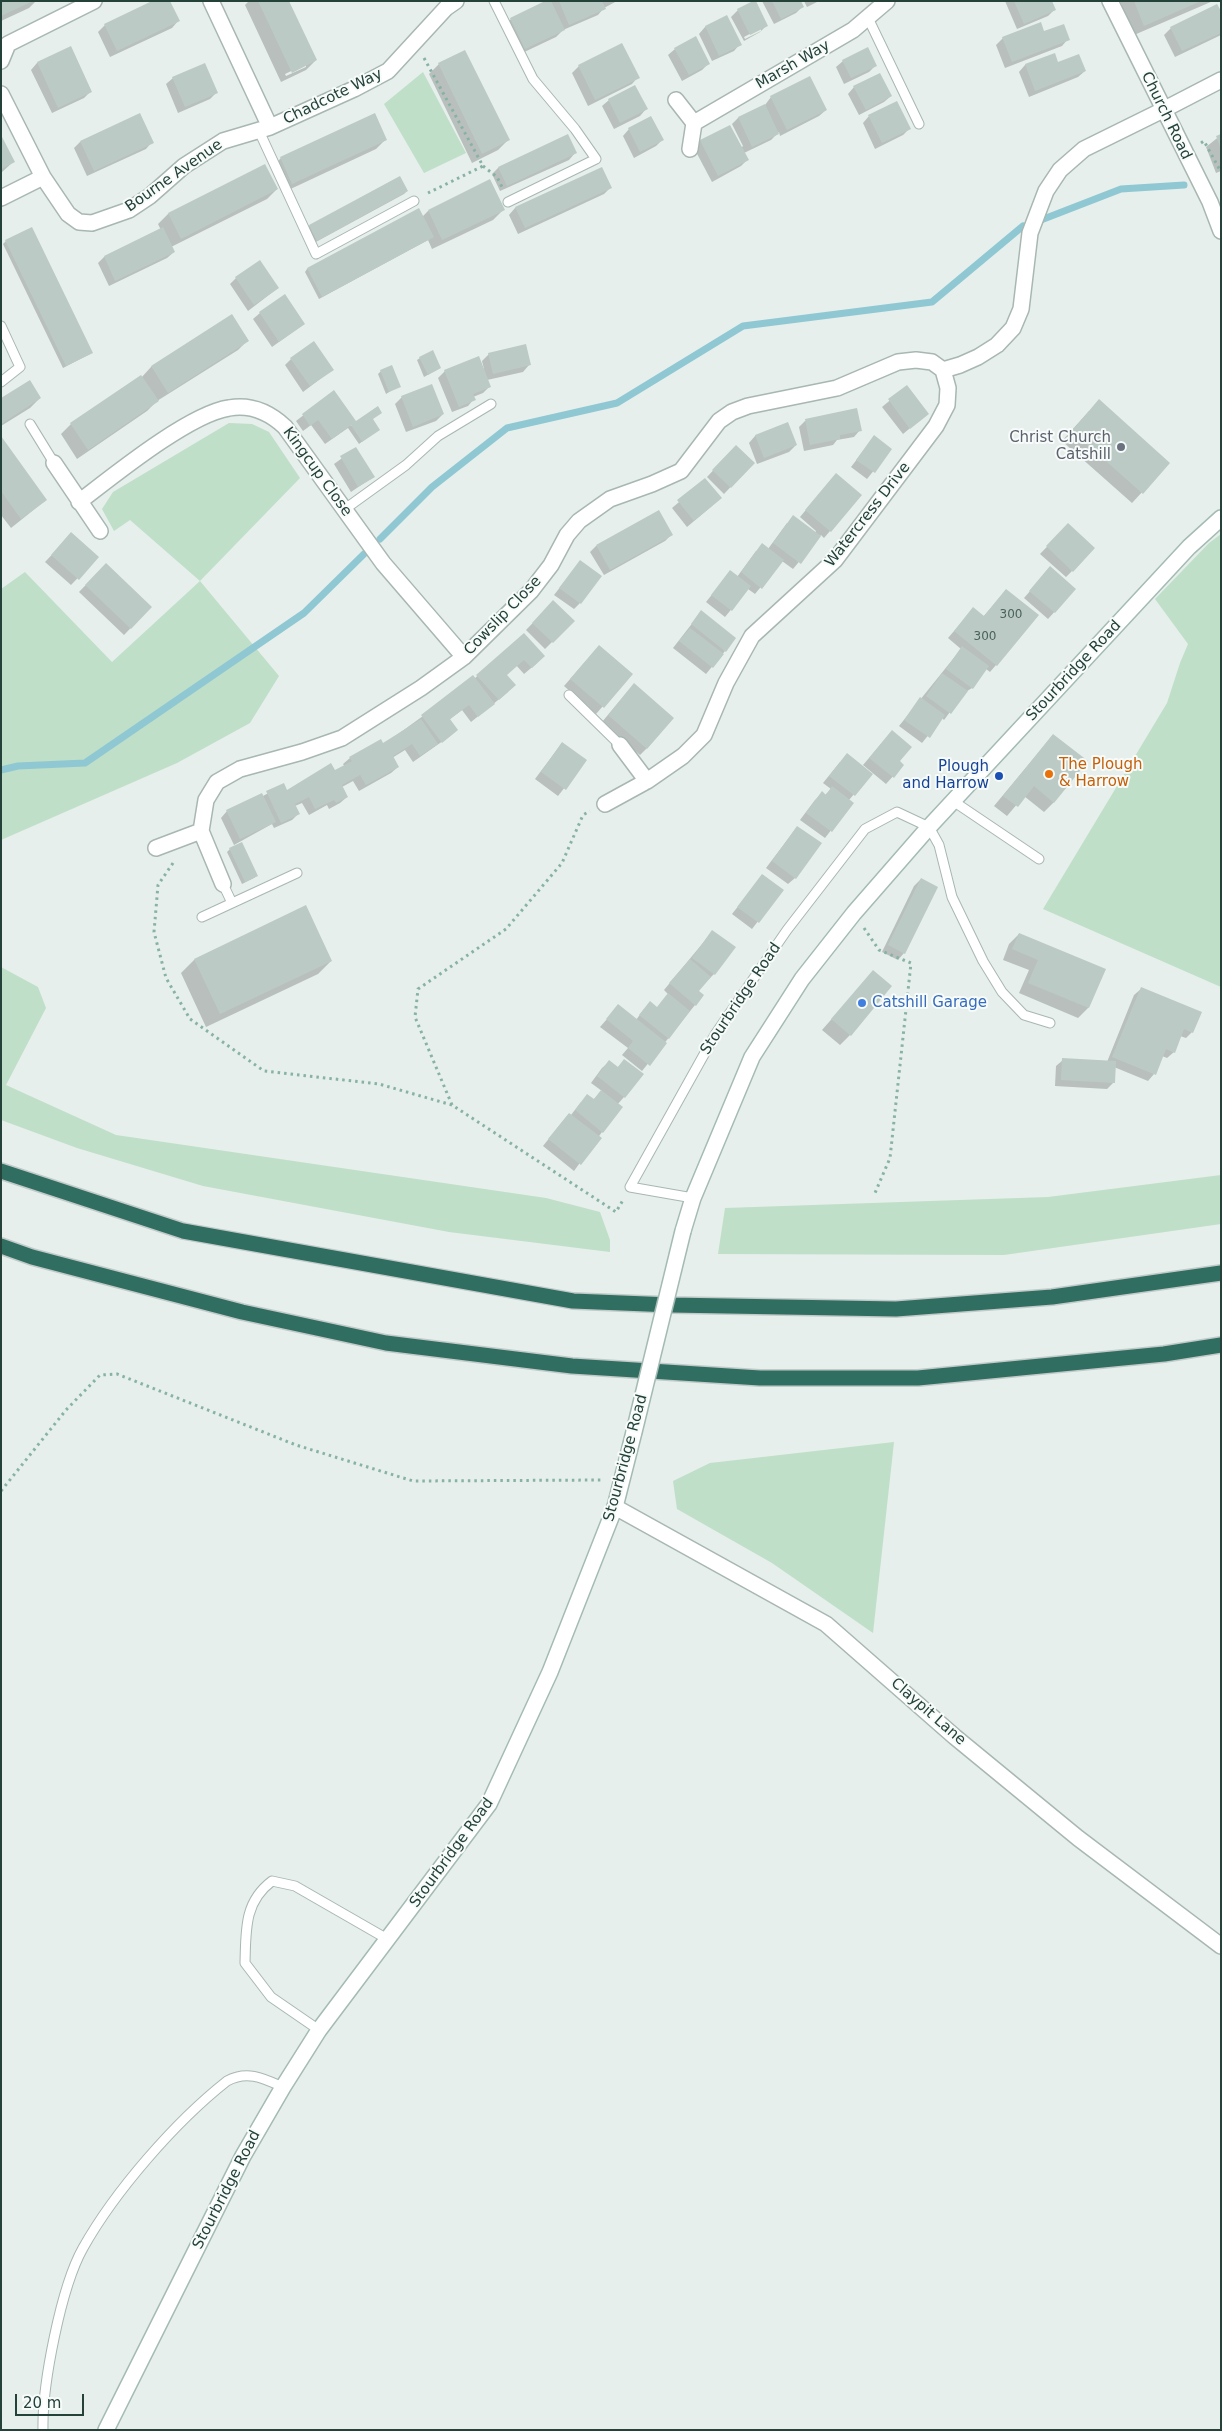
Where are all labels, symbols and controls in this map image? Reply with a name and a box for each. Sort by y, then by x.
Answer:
street label: Marsh Way [753,37,833,93]
street label: Chadcote Way [281,65,385,129]
street label: Church Road [1137,69,1195,163]
street label: Bourne Avenue [122,136,226,216]
street label: Kingcup Close [279,424,355,520]
place label: Christ Church Catshill [1009,429,1111,464]
marker: Christ Church Catshill [1115,441,1127,453]
street label: Watercress Drive [822,459,914,571]
street label: Cowslip Close [461,573,545,659]
house number: 300 [1000,608,1022,622]
street label: Stourbridge Road [1023,617,1125,725]
house number: 300 [974,630,996,644]
place label: The Plough & Harrow [1059,756,1143,791]
place label: Plough and Harrow [902,758,989,793]
marker: The Plough & Harrow [1043,768,1055,780]
marker: Plough and Harrow [993,770,1005,782]
street label: Stourbridge Road [697,940,785,1058]
place label: Catshill Garage [872,994,987,1012]
marker: Catshill Garage [856,997,868,1009]
street label: Stourbridge Road [600,1393,652,1523]
street label: Claypit Lane [887,1675,969,1749]
street label: Stourbridge Road [406,1795,498,1911]
street label: Stourbridge Road [189,2128,265,2252]
scale bar [18,2384,86,2416]
text: 20 m [23,2394,61,2412]

